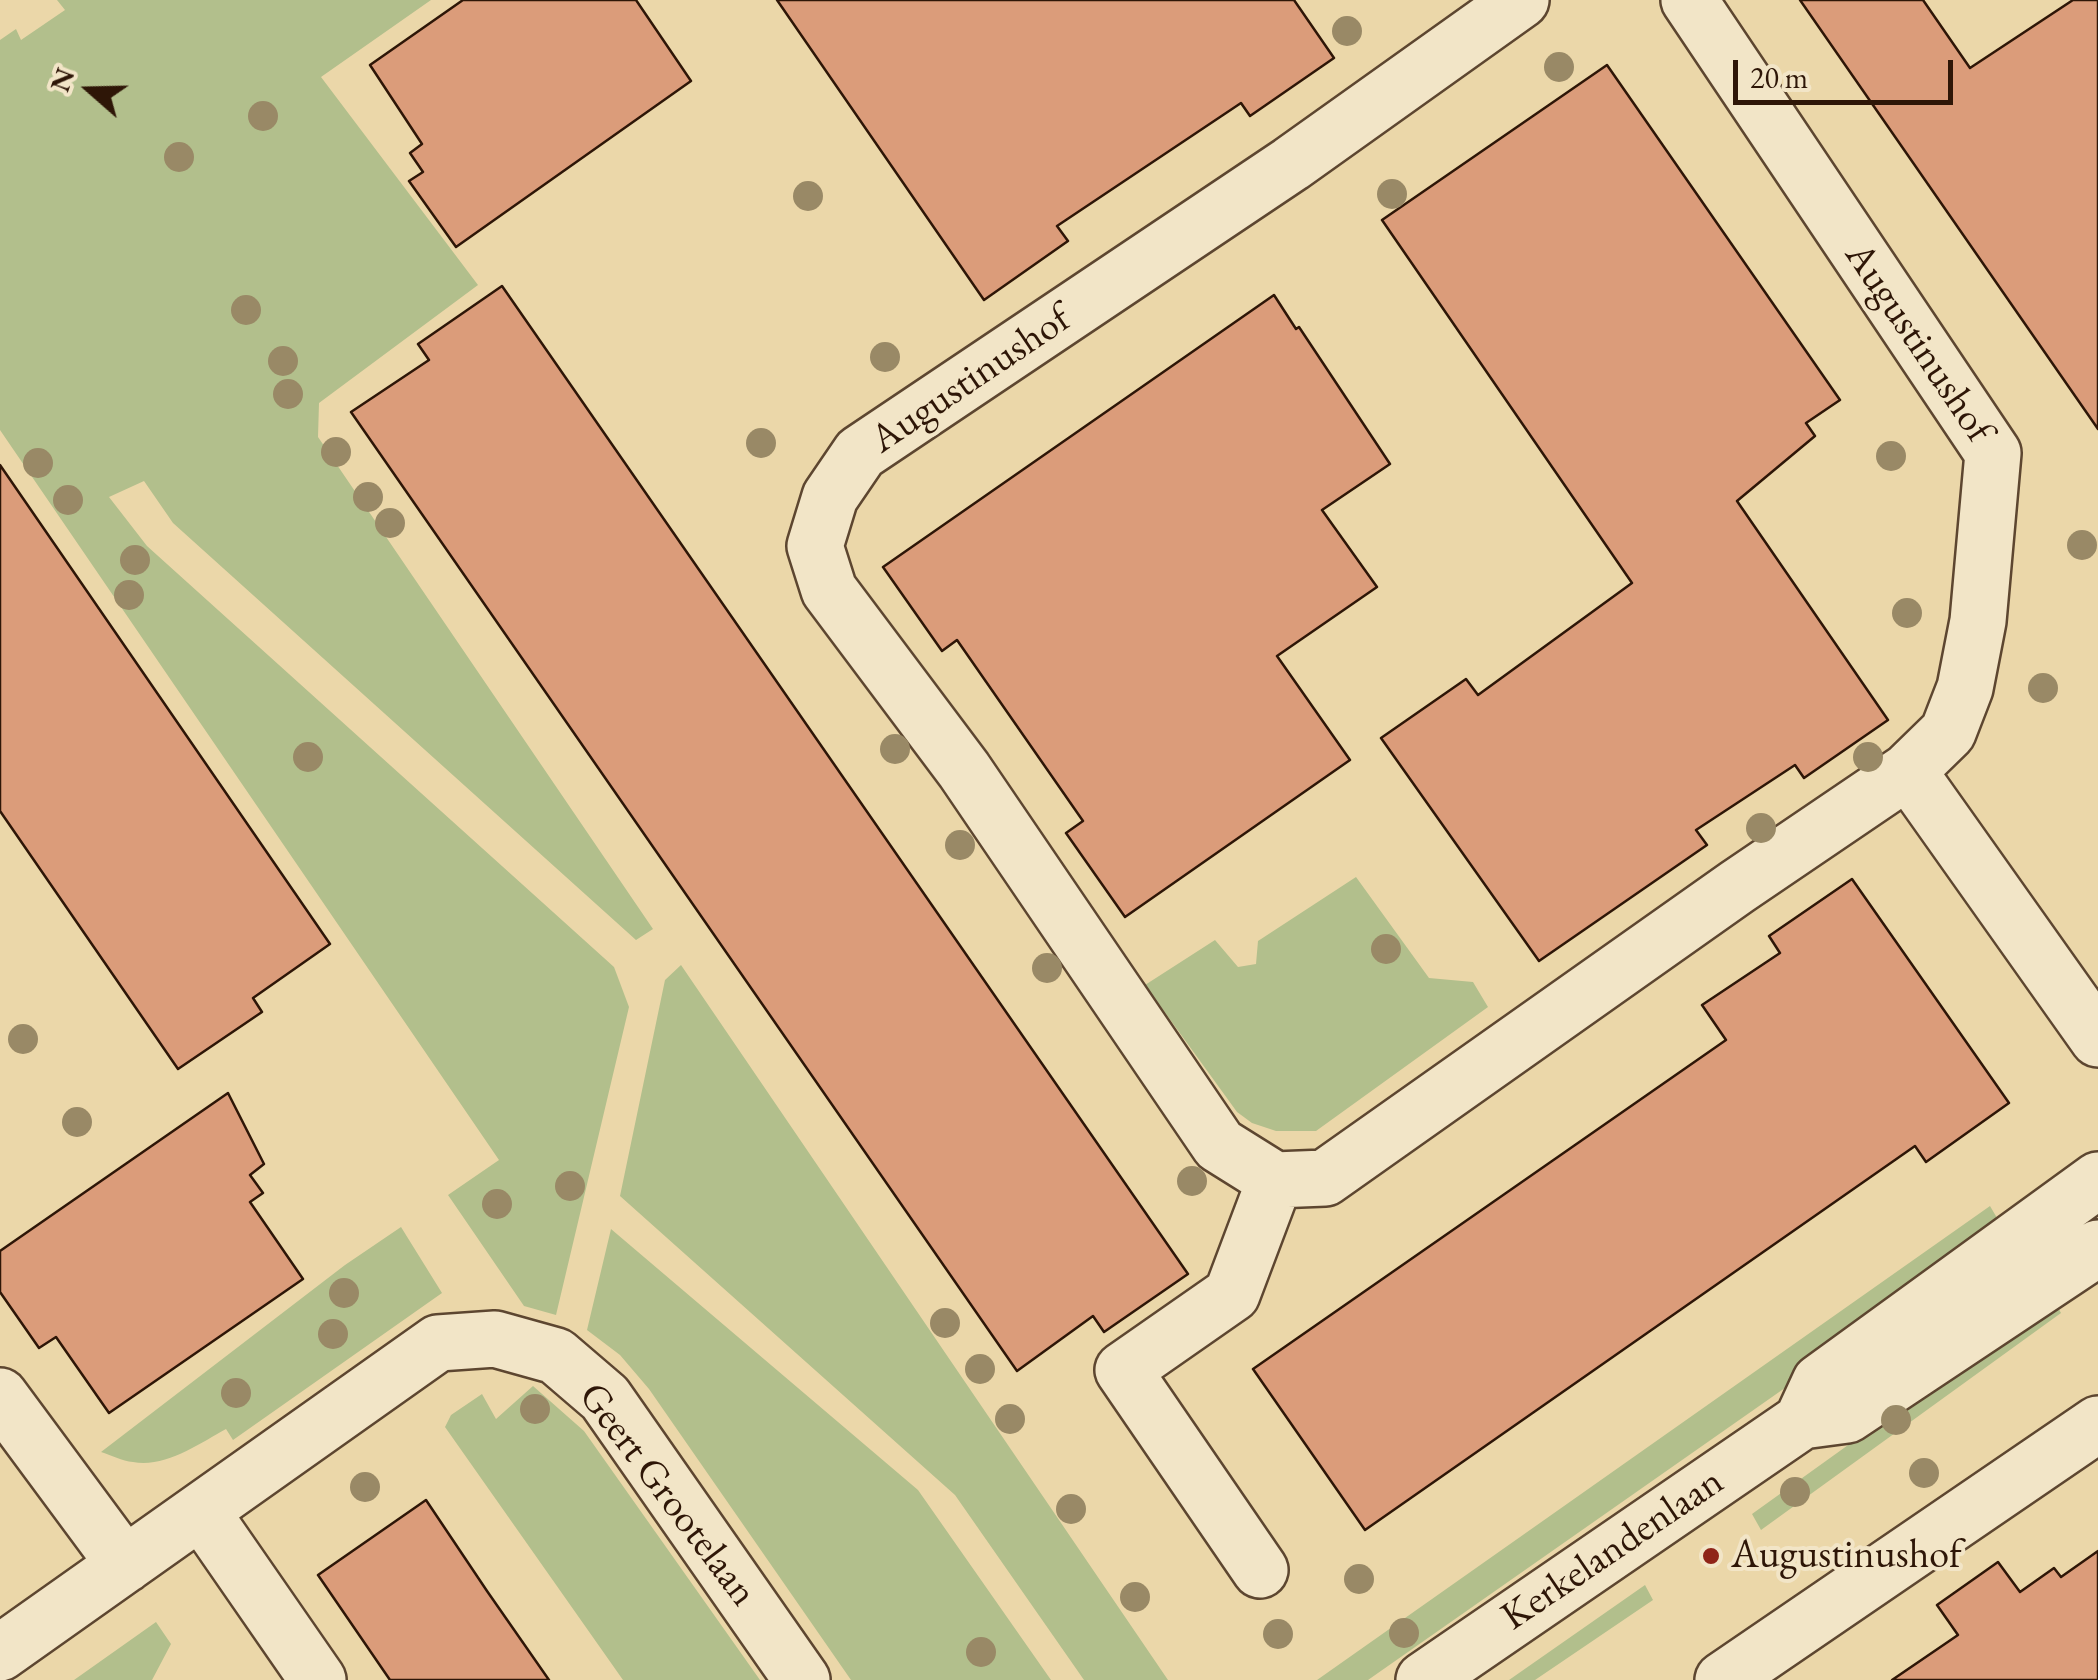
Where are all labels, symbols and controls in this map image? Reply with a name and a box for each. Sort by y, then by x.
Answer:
north arrow [40,40,140,140]
scale bar [1738,40,1958,102]
text: 20 m [1750,58,1808,97]
text: N [41,63,83,97]
street label: Augustinushof [1834,234,2002,452]
street label: Augustinushof [862,296,1080,464]
street label: Geert Grootelaan [568,1374,766,1616]
street label: Kerkelandenlaan [1493,1458,1733,1642]
place label: Augustinushof [1731,1532,1962,1580]
marker: Augustinushof [1700,1545,1722,1567]

